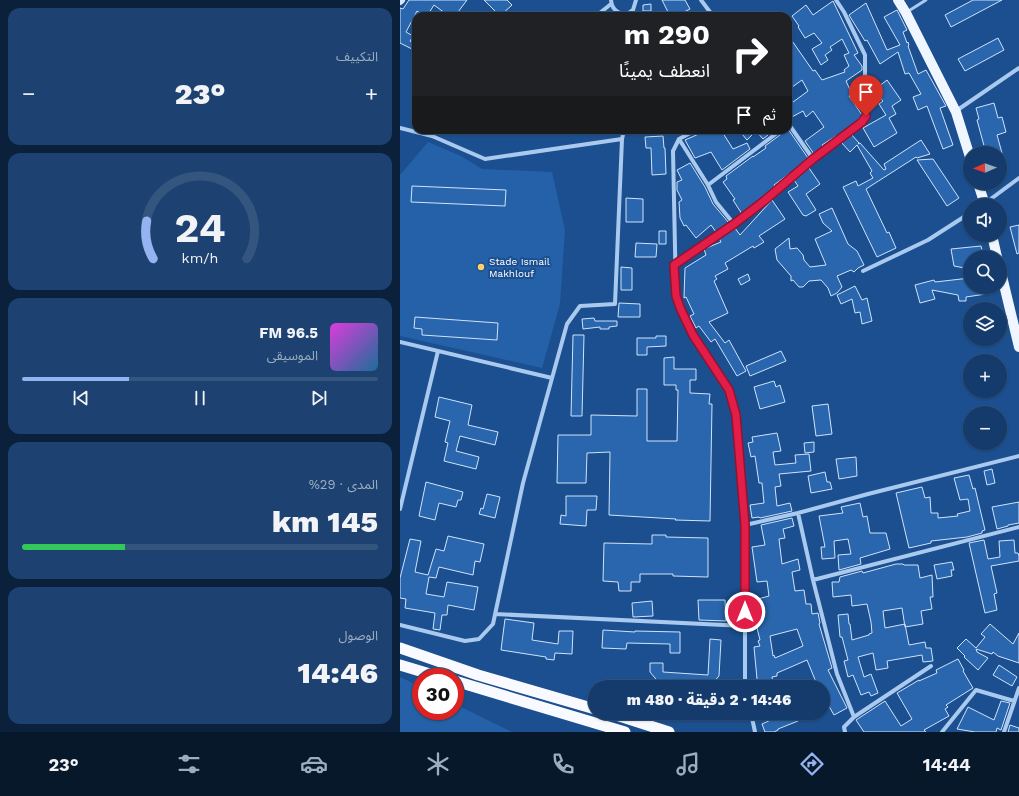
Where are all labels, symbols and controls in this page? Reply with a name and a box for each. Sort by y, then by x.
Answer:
text: 290 m [624,18,710,51]
icon: right [724,28,776,80]
text: التكييف [336,49,378,64]
text: انعطف يمينًا [619,60,710,81]
pin [849,75,883,116]
text: 23° [174,76,226,111]
text: − [22,81,35,106]
text: + [365,81,378,106]
icon: arrive [855,81,877,103]
icon: arrive [733,104,755,126]
text: ثم [763,106,776,124]
north arrow [963,146,1007,190]
map controls [963,146,1007,450]
button: sound [963,198,1007,242]
text: 24 [174,203,226,252]
text: km/h [182,250,218,266]
button: search [963,250,1007,294]
place label: Stade Ismail Makhlouf [489,256,550,279]
marker: Stade Ismail Makhlouf [476,262,486,272]
button: layers [963,302,1007,346]
text: 96.5 FM [259,324,318,342]
text: الموسيقى [267,348,318,363]
button: + [963,354,1007,398]
icon: previous [70,387,92,409]
icon: pause [189,387,211,409]
icon: next [308,387,330,409]
button: − [963,406,1007,450]
text: المدى · 29% [309,477,378,492]
text: 145 km [272,504,378,539]
position arrow [724,591,766,633]
text: الوصول [338,628,378,643]
text: 14:46 [297,655,378,690]
speed limit sign: 30 [412,668,464,720]
text: 14:46 · 2 دقيقة · 480 m [627,691,791,709]
icon: filters [175,750,203,778]
icon: car [300,750,328,778]
icon: climate [424,750,452,778]
icon: phone [549,750,577,778]
icon: music [674,750,702,778]
icon: directions [798,750,826,778]
text: 23° [48,754,79,775]
text: 14:44 [923,754,971,775]

